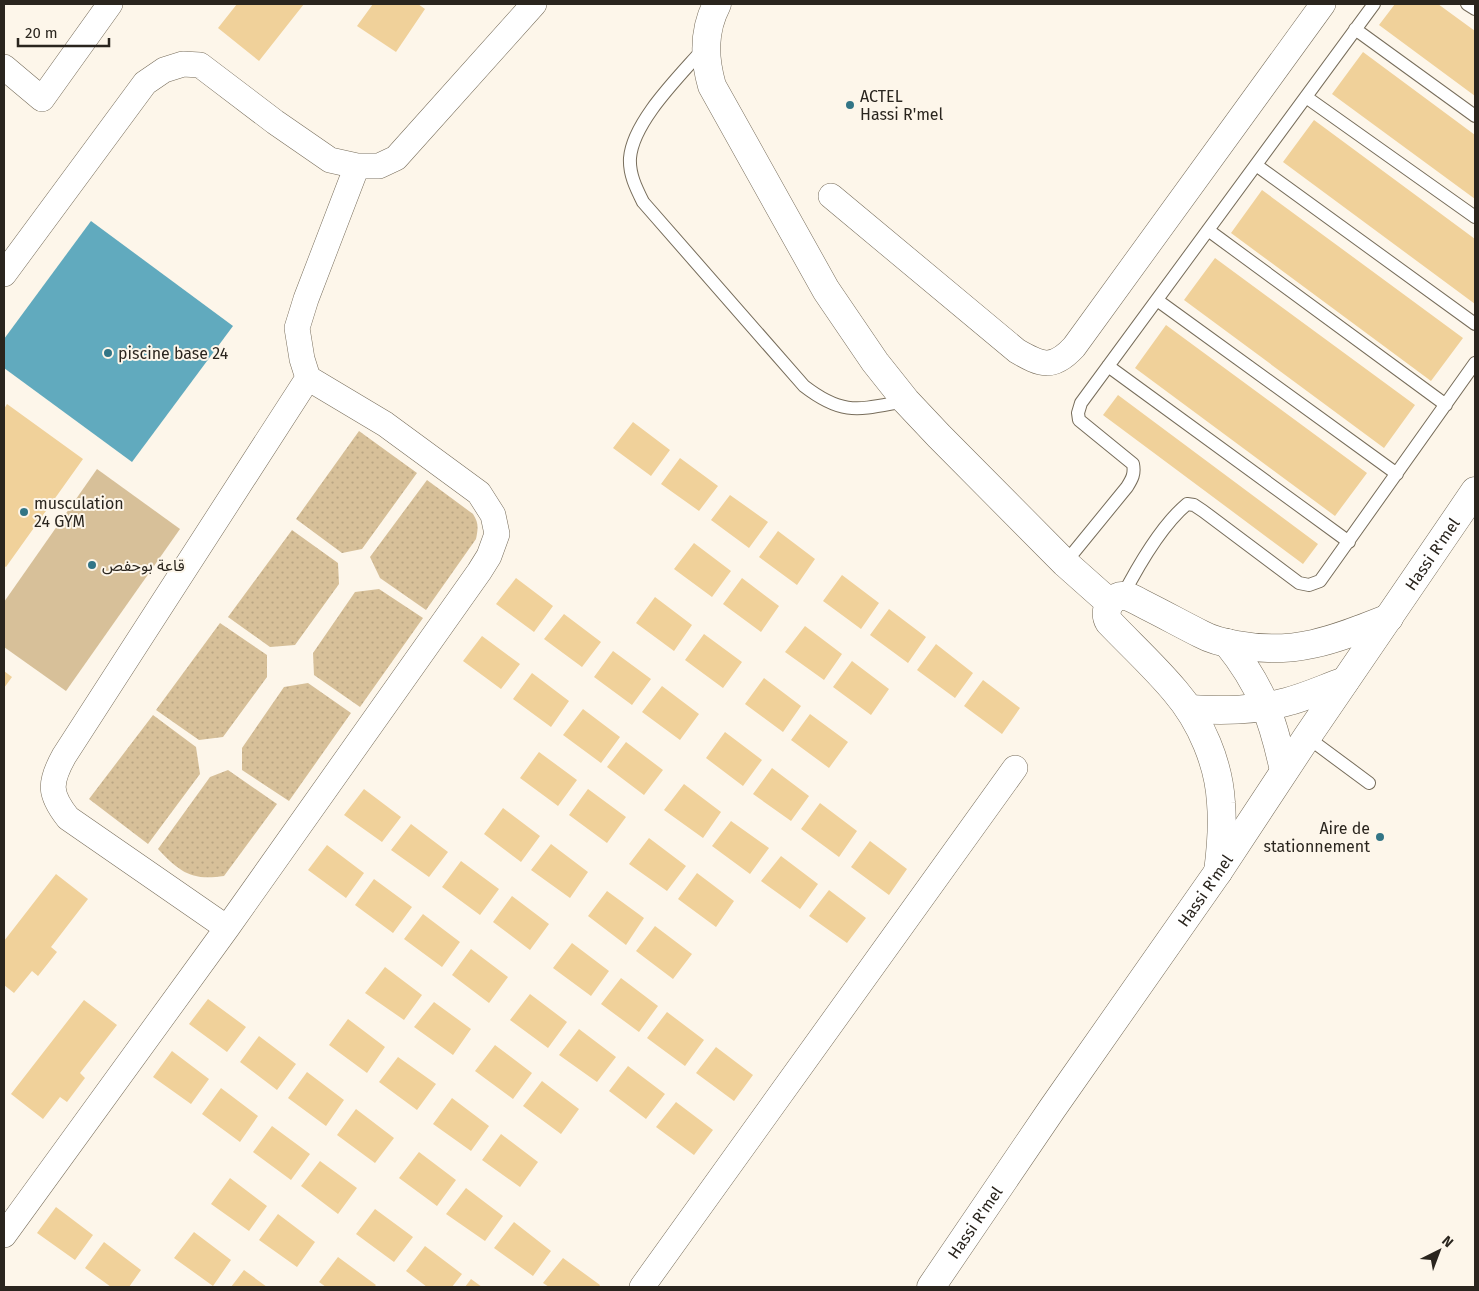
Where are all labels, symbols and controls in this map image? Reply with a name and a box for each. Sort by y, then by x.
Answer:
scale bar [18,15,109,47]
text: 20 m [25,24,58,42]
place label: ACTEL Hassi R'mel [860,87,944,124]
marker: ACTEL Hassi R'mel [844,99,856,111]
place label: piscine base 24 [118,344,229,363]
marker: piscine base 24 [102,347,114,359]
place label: musculation 24 GYM [34,494,124,531]
marker: musculation 24 GYM [18,506,30,518]
street label: Hassi R'mel [1401,514,1464,594]
place label: قاعة بوحفص [102,556,185,575]
marker: قاعة بوحفص [86,559,98,571]
place label: Aire de stationnement [1263,819,1370,856]
marker: Aire de stationnement [1374,831,1386,843]
street label: Hassi R'mel [1174,851,1237,930]
street label: Hassi R'mel [944,1183,1007,1263]
north arrow [1414,1226,1464,1276]
text: N [1438,1232,1457,1251]

